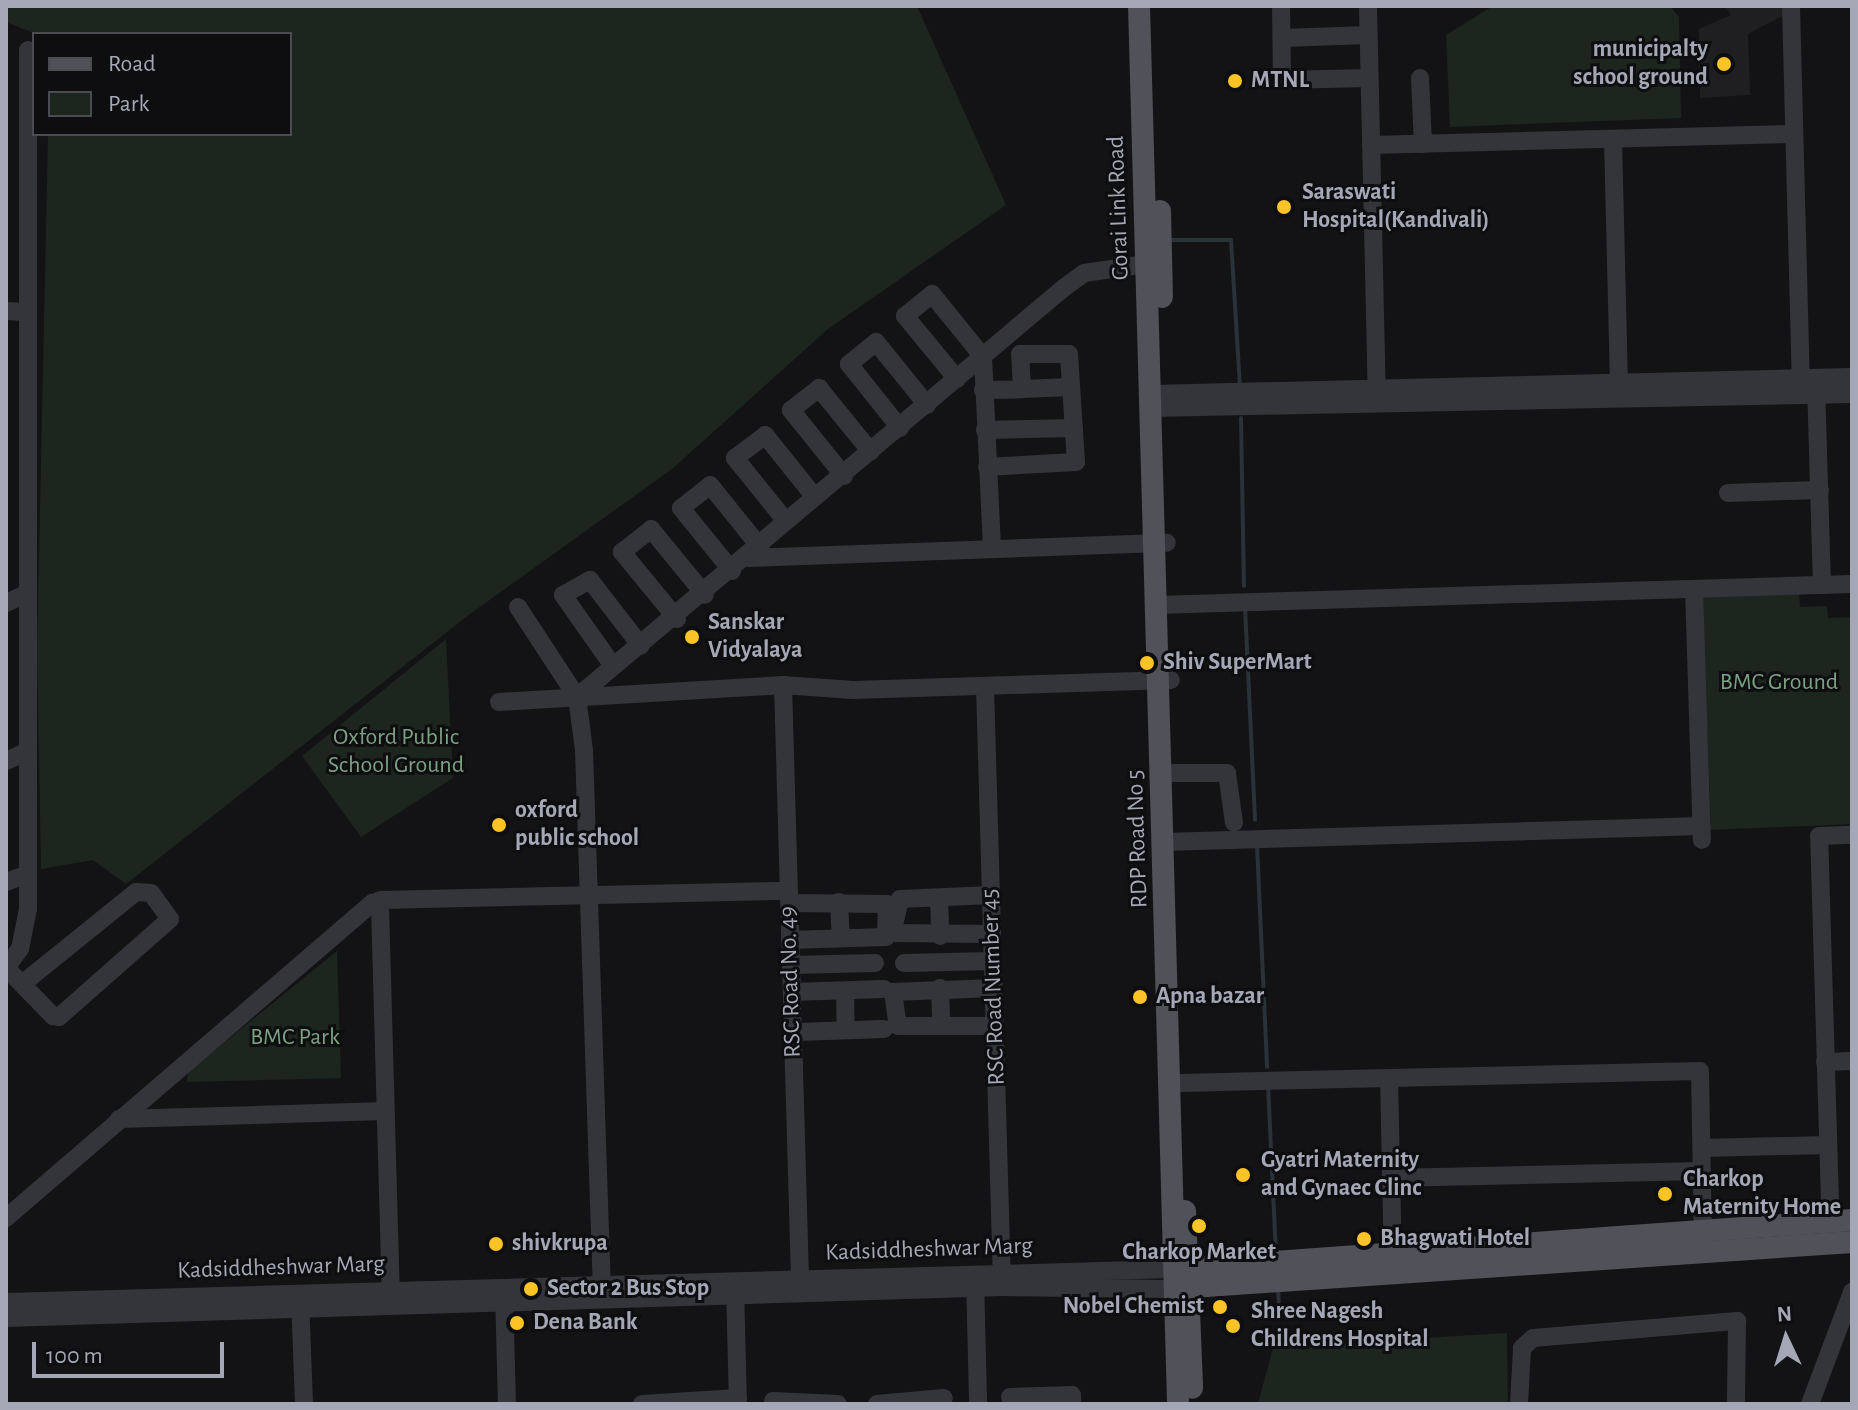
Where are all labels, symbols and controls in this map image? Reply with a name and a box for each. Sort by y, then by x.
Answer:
legend [32,32,292,136]
place label: municipalty school ground [1573,36,1708,92]
text: Road [108,52,156,76]
marker: municipalty school ground [1715,55,1733,73]
place label: MTNL [1251,67,1309,95]
marker: MTNL [1226,72,1244,90]
text: Park [108,92,149,116]
street label: Gorai Link Road [1102,135,1136,281]
place label: Saraswati Hospital(Kandivali) [1302,179,1489,235]
marker: Saraswati Hospital(Kandivali) [1273,196,1295,218]
place label: Sanskar Vidyalaya [708,609,803,665]
marker: Sanskar Vidyalaya [683,628,701,646]
place label: Shiv SuperMart [1163,649,1312,677]
marker: Shiv SuperMart [1138,654,1156,672]
park label: BMC Ground [1720,669,1838,697]
park label: Oxford Public School Ground [328,724,464,780]
street label: RDP Road No 5 [1121,769,1155,909]
place label: oxford public school [515,797,639,853]
marker: oxford public school [490,816,508,834]
street label: RSC Road Number 45 [976,888,1012,1086]
street label: RSC Road No. 49 [774,906,808,1058]
place label: Apna bazar [1156,983,1264,1011]
marker: Apna bazar [1131,988,1149,1006]
park label: BMC Park [250,1024,340,1052]
place label: Gyatri Maternity and Gynaec Clinc [1261,1147,1421,1203]
marker: Gyatri Maternity and Gynaec Clinc [1232,1164,1254,1186]
place label: Charkop Maternity Home [1683,1166,1841,1222]
marker: Charkop Maternity Home [1654,1183,1676,1205]
marker: Charkop Market [1190,1217,1208,1235]
place label: Bhagwati Hotel [1380,1225,1530,1253]
place label: shivkrupa [512,1230,608,1258]
marker: Bhagwati Hotel [1355,1230,1373,1248]
street label: Kadsiddheshwar Marg [825,1232,1033,1268]
marker: shivkrupa [487,1235,505,1253]
place label: Charkop Market [1122,1239,1276,1267]
street label: Kadsiddheshwar Marg [177,1250,385,1286]
place label: Sector 2 Bus Stop [547,1275,709,1303]
marker: Sector 2 Bus Stop [522,1280,540,1298]
place label: Nobel Chemist [1063,1293,1204,1321]
marker: Nobel Chemist [1211,1298,1229,1316]
place label: Shree Nagesh Childrens Hospital [1251,1298,1429,1354]
north arrow [1746,1298,1826,1378]
text: N [1776,1303,1793,1326]
place label: Dena Bank [533,1309,638,1337]
marker: Dena Bank [508,1314,526,1332]
marker: Shree Nagesh Childrens Hospital [1222,1315,1244,1337]
scale bar [36,1326,228,1376]
text: 100 m [46,1344,103,1368]

